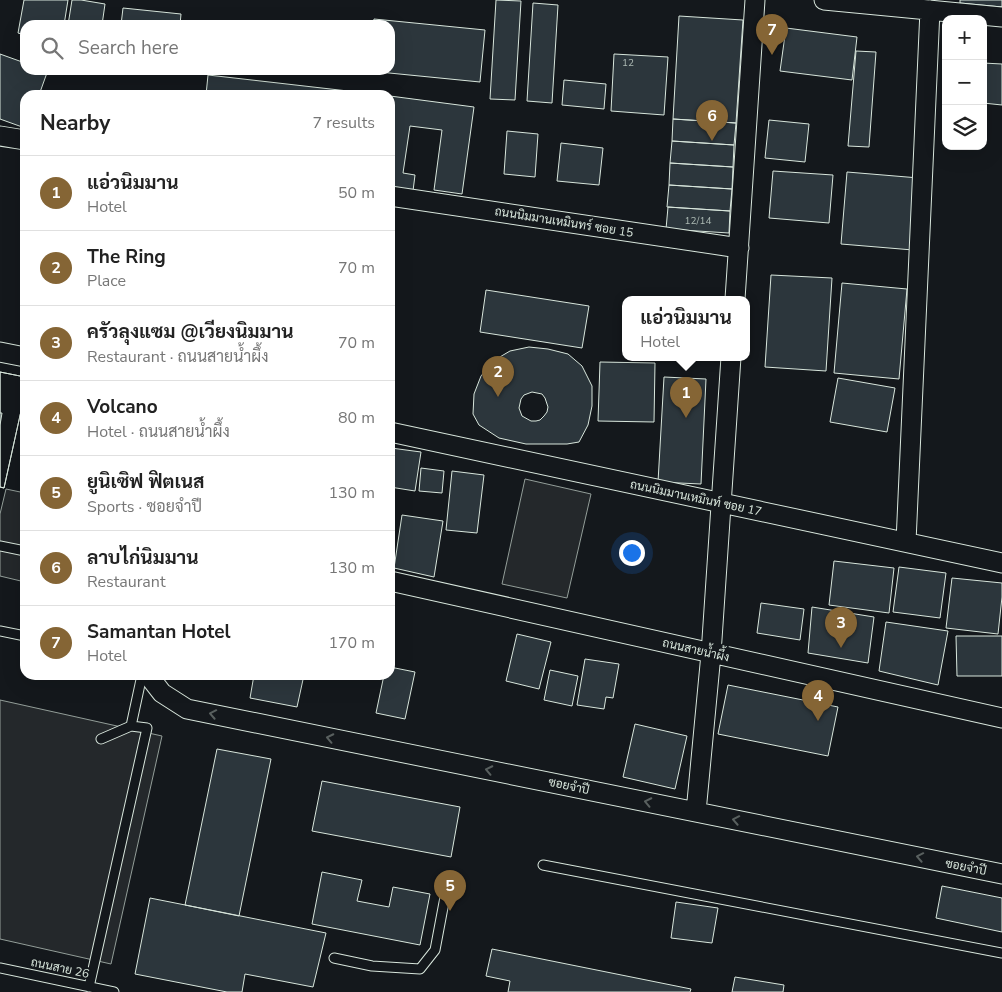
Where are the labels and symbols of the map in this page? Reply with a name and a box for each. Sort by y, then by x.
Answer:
pin: 7 [756,14,788,55]
house number: 12 [622,56,634,70]
pin: 6 [696,100,728,141]
street label: ถนนนิมมานเหมินทร์ ซอย 15 [494,203,634,241]
house number: 12/14 [685,214,711,228]
pin: 2 [482,356,514,397]
pin: 1 [670,377,702,418]
street label: ถนนนิมมานเหมินท์ ซอย 17 [629,476,763,520]
your location [619,540,645,566]
pin: 3 [825,607,857,648]
street label: ถนนสายน้ำผึ้ง [661,632,732,665]
pin: 4 [802,680,834,721]
one-way arrow [209,709,218,720]
one-way arrow [326,733,334,743]
one-way arrow [485,765,494,776]
street label: ซอยจำปี [547,774,591,798]
one-way arrow [644,798,653,808]
one-way arrow [732,816,741,826]
one-way arrow [915,853,924,863]
street label: ซอยจำปี [944,855,988,879]
pin: 5 [434,870,466,911]
street label: ถนนสาย 26 [29,954,91,982]

